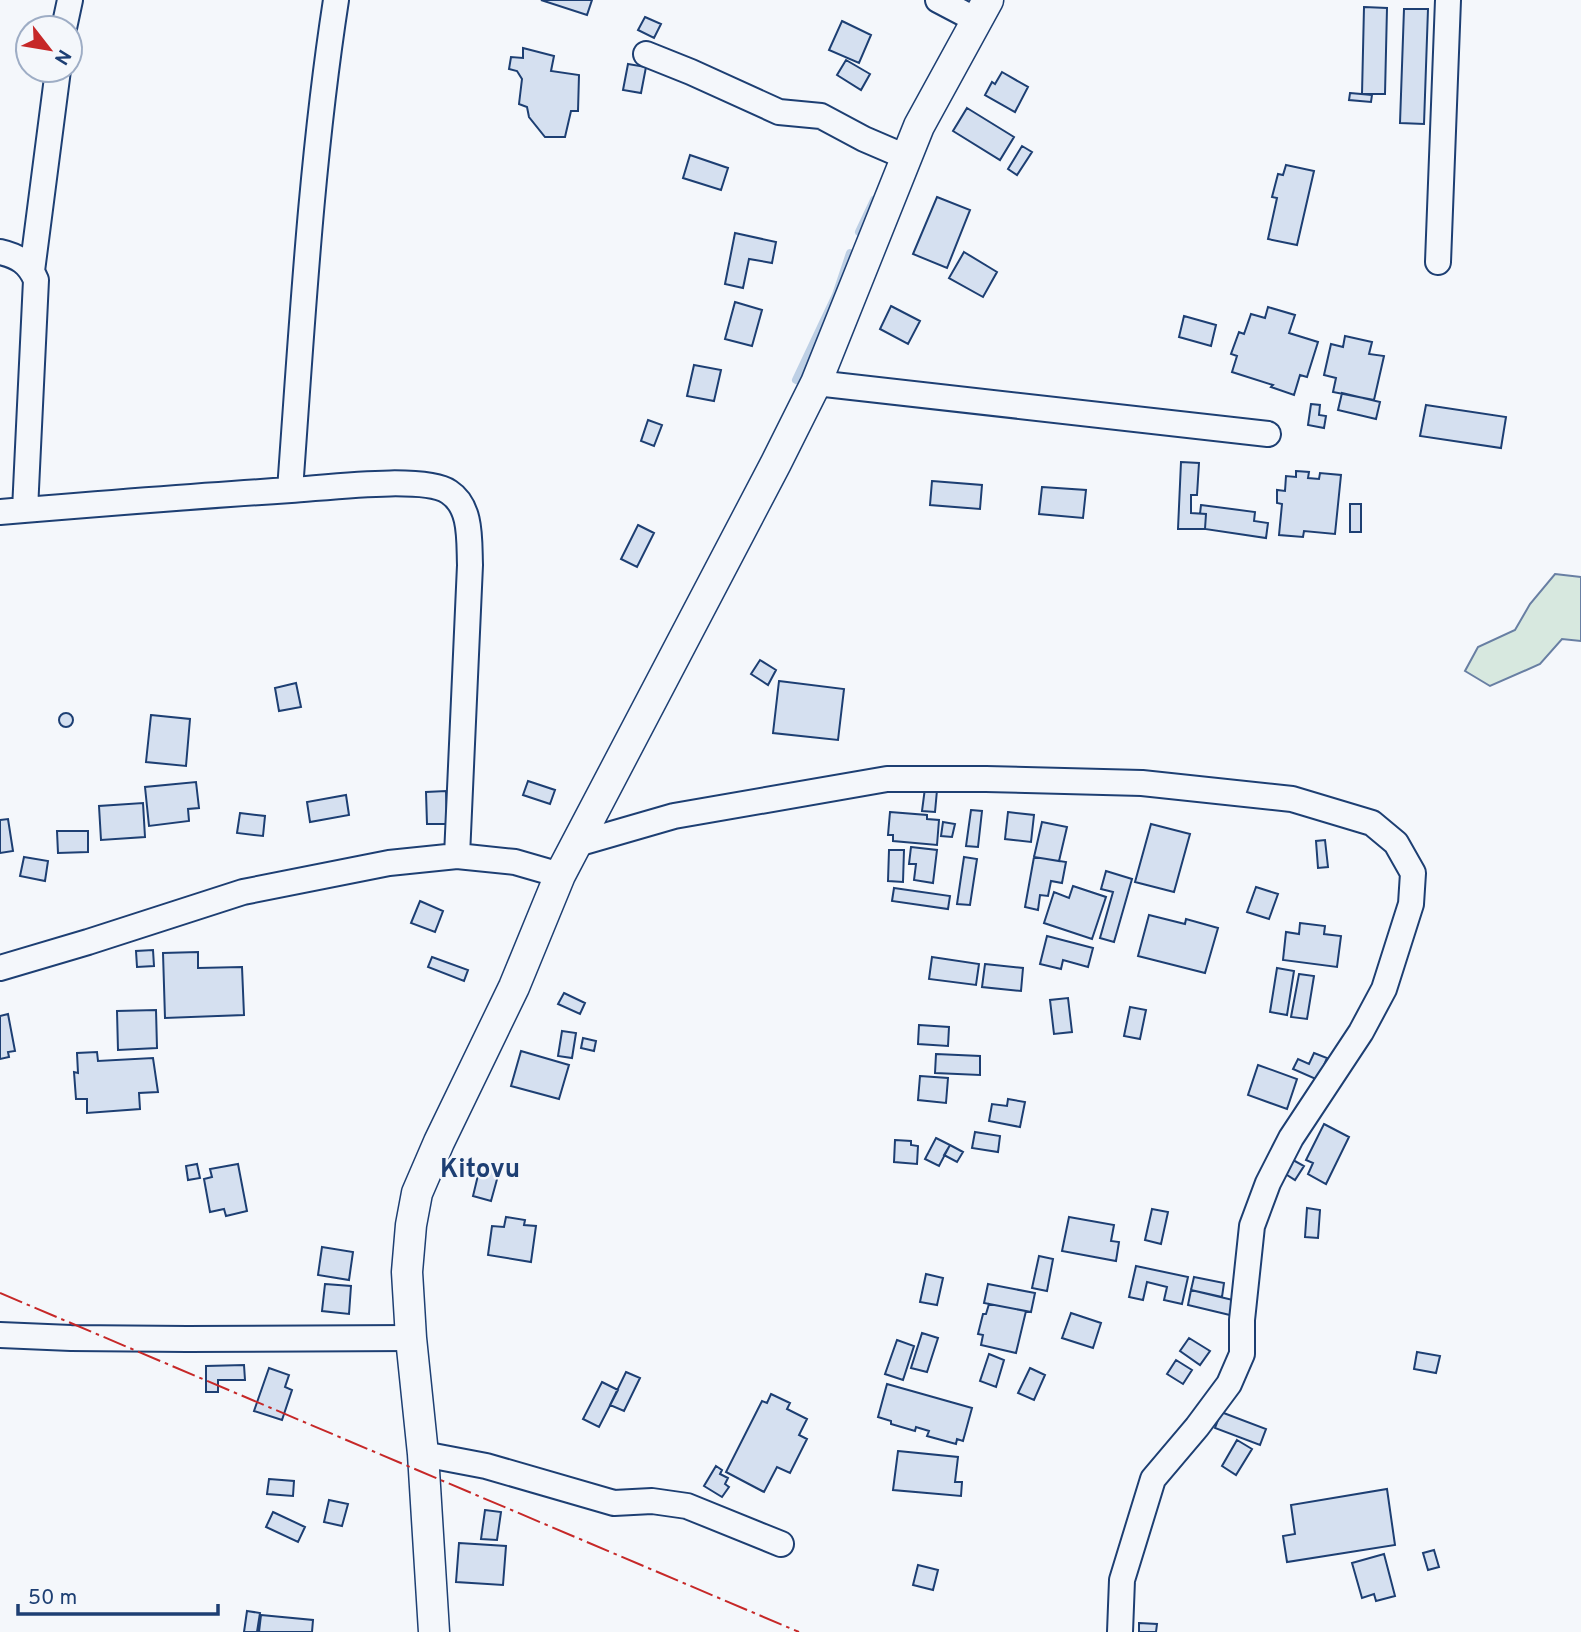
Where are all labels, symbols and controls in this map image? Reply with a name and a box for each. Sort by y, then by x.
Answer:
north arrow [14,14,84,84]
text: N [48,45,76,69]
district label: Kitovu [440,1154,520,1187]
scale bar [18,1572,217,1616]
text: 50 m [28,1585,77,1612]

